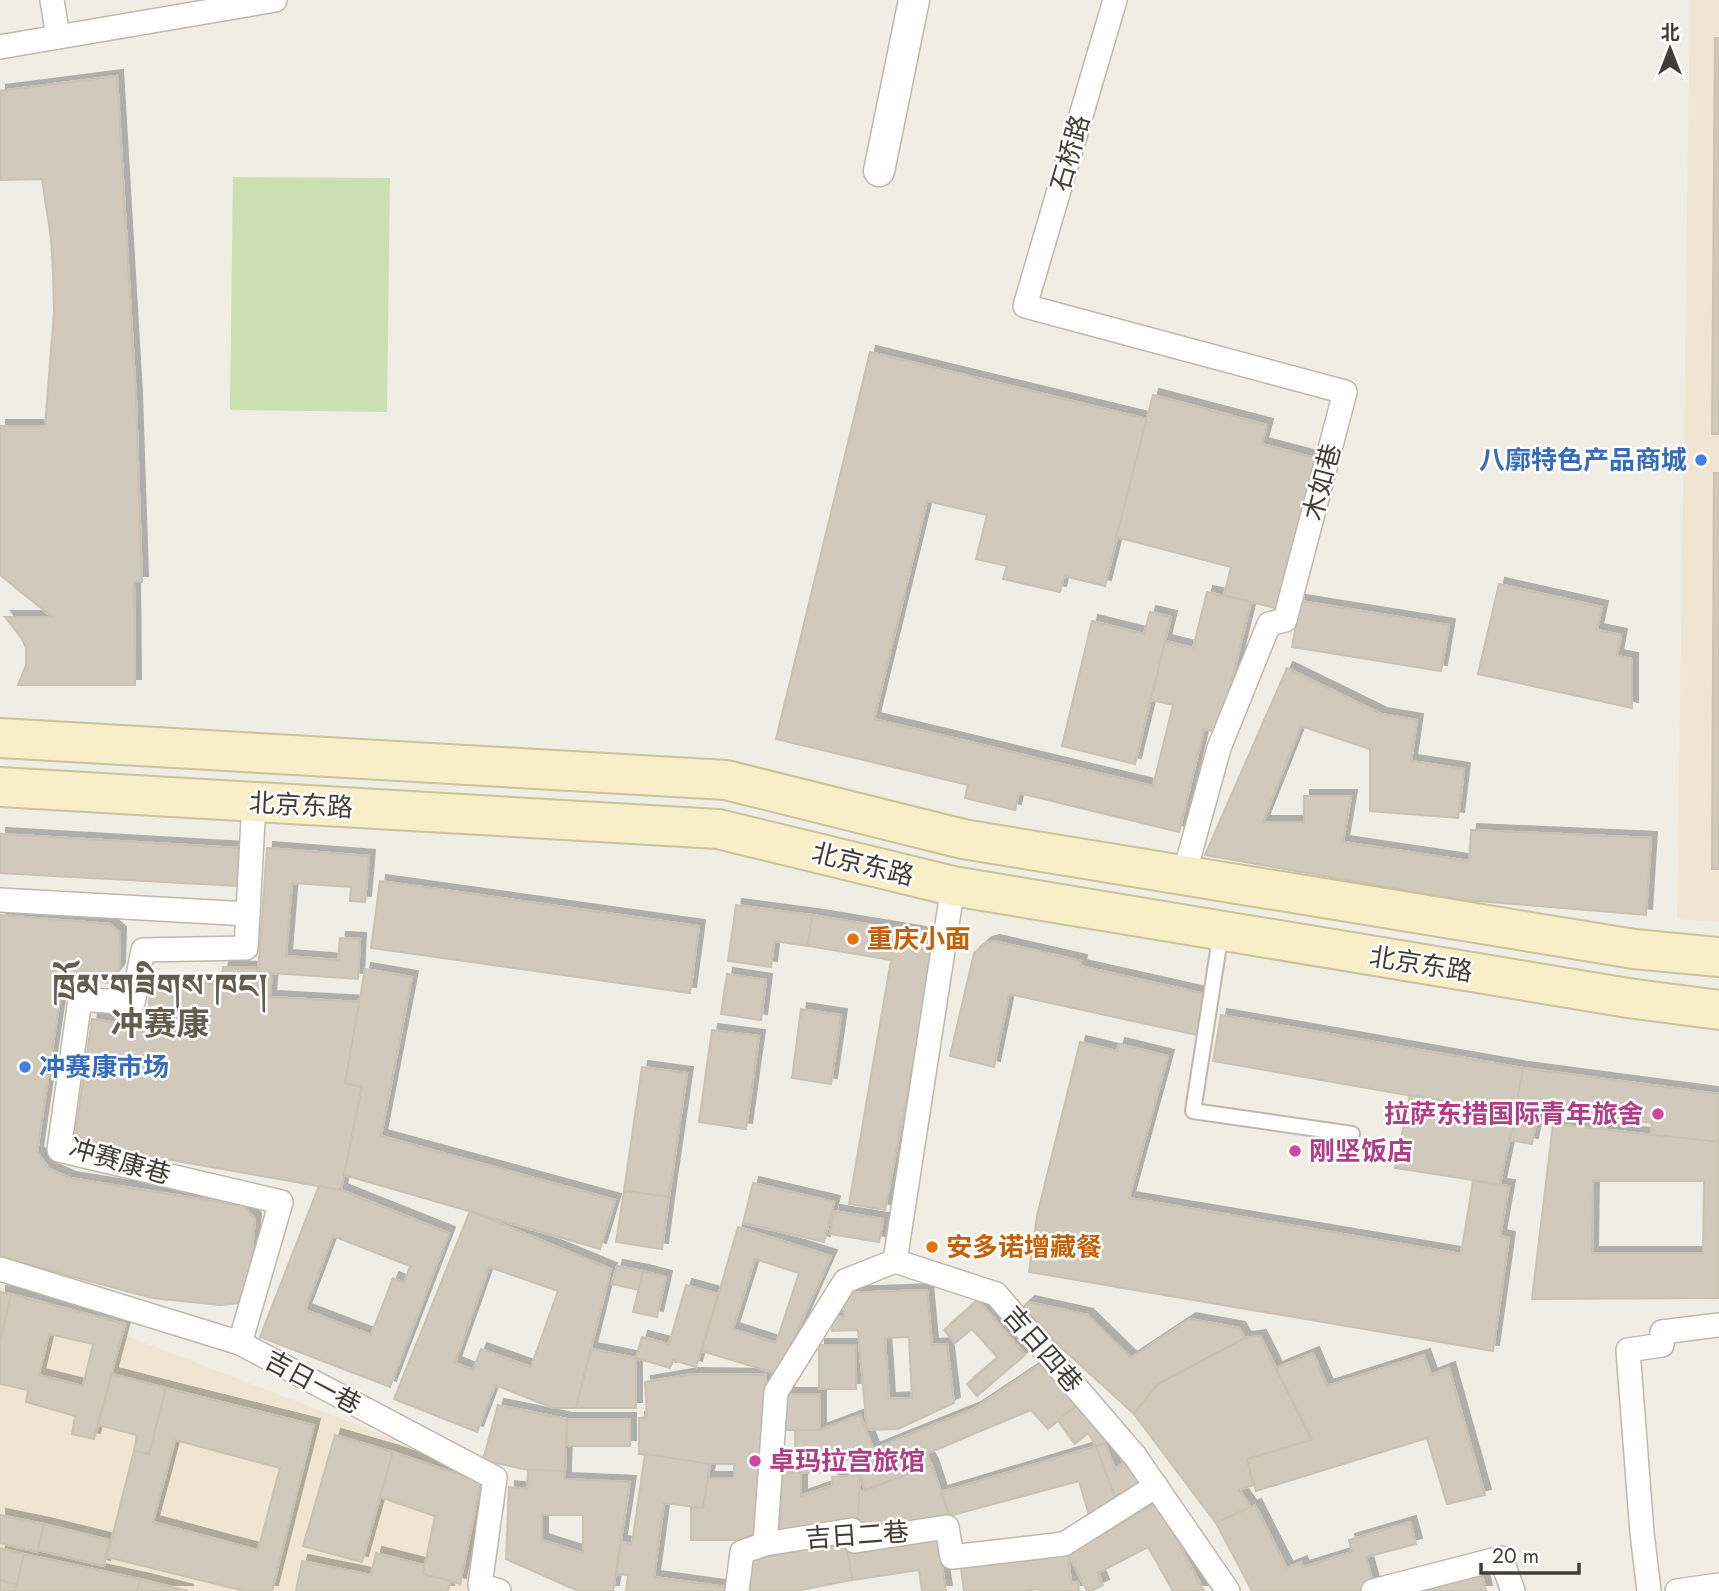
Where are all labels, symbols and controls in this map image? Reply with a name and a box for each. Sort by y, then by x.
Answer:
north arrow [1635,14,1705,84]
text: 北 [1660,19,1680,46]
street label: 石桥路 [1041,110,1099,196]
street label: 木如巷 [1294,439,1350,525]
place label: 八廓特色产品商城 [1479,441,1687,479]
marker: 八廓特色产品商城 [1693,452,1709,468]
street label: 北京东路 [248,783,354,827]
street label: 北京东路 [808,833,918,895]
place label: 重庆小面 [867,920,971,958]
marker: 重庆小面 [845,931,861,947]
street label: 北京东路 [1367,937,1475,991]
district label: ཁྲོམ་གཟིགས་ཁང། 冲赛康 [52,959,268,1047]
place label: 冲赛康市场 [39,1048,169,1086]
marker: 冲赛康市场 [17,1059,33,1075]
place label: 拉萨东措国际青年旅舍 [1384,1095,1644,1133]
marker: 拉萨东措国际青年旅舍 [1650,1106,1666,1122]
street label: 冲赛康巷 [65,1128,175,1194]
place label: 刚坚饭店 [1309,1132,1413,1170]
marker: 刚坚饭店 [1287,1143,1303,1159]
place label: 安多诺增藏餐 [946,1228,1102,1266]
marker: 安多诺增藏餐 [924,1239,940,1255]
street label: 吉日四巷 [995,1297,1091,1401]
street label: 吉日一巷 [258,1341,368,1423]
place label: 卓玛拉宫旅馆 [769,1442,925,1480]
marker: 卓玛拉宫旅馆 [747,1453,763,1469]
street label: 吉日二巷 [804,1512,910,1558]
scale bar [1481,1532,1579,1576]
text: 20 m [1492,1541,1539,1571]

